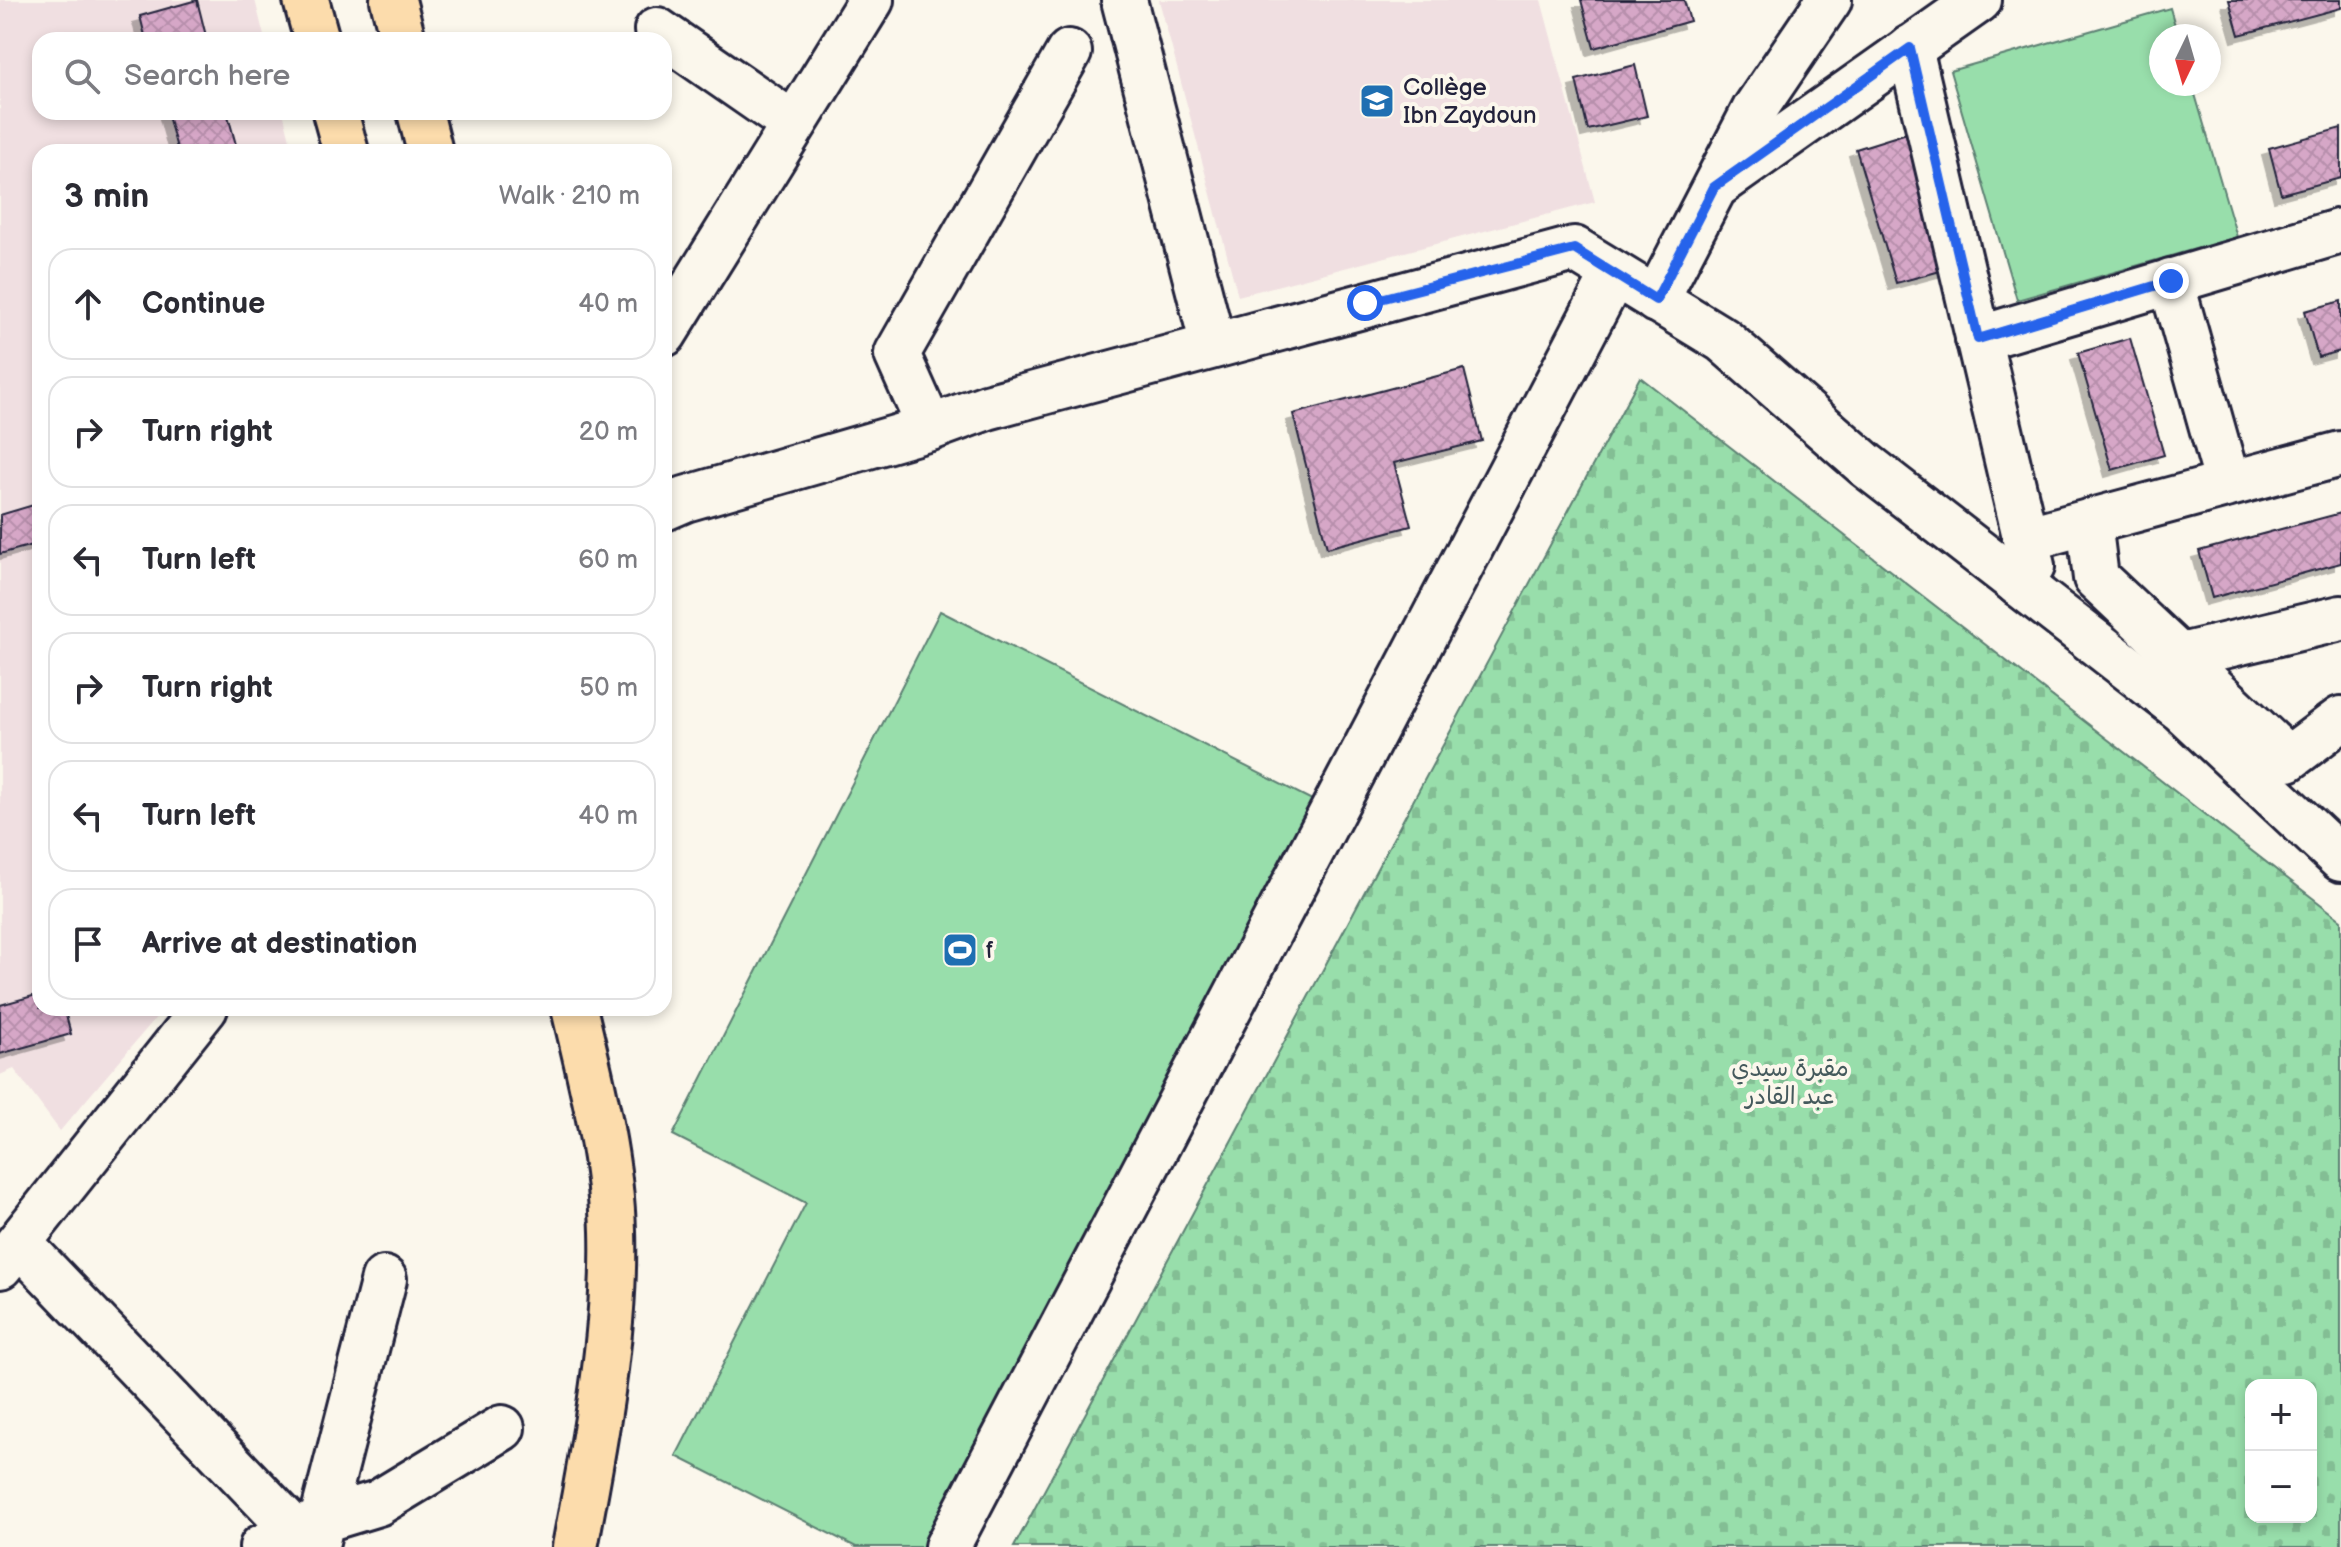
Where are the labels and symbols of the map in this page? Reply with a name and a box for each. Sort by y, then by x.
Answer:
north arrow [2149,24,2221,96]
place label: Collège Ibn Zaydoun [1403,73,1537,130]
school or university icon: Collège Ibn Zaydoun [1358,82,1396,120]
route end [2153,263,2189,299]
route start [1347,285,1383,321]
sports icon: f [941,931,979,969]
place label: f [986,936,994,965]
park label: مقبرة سيدي عبد القادر [1731,1054,1849,1111]

